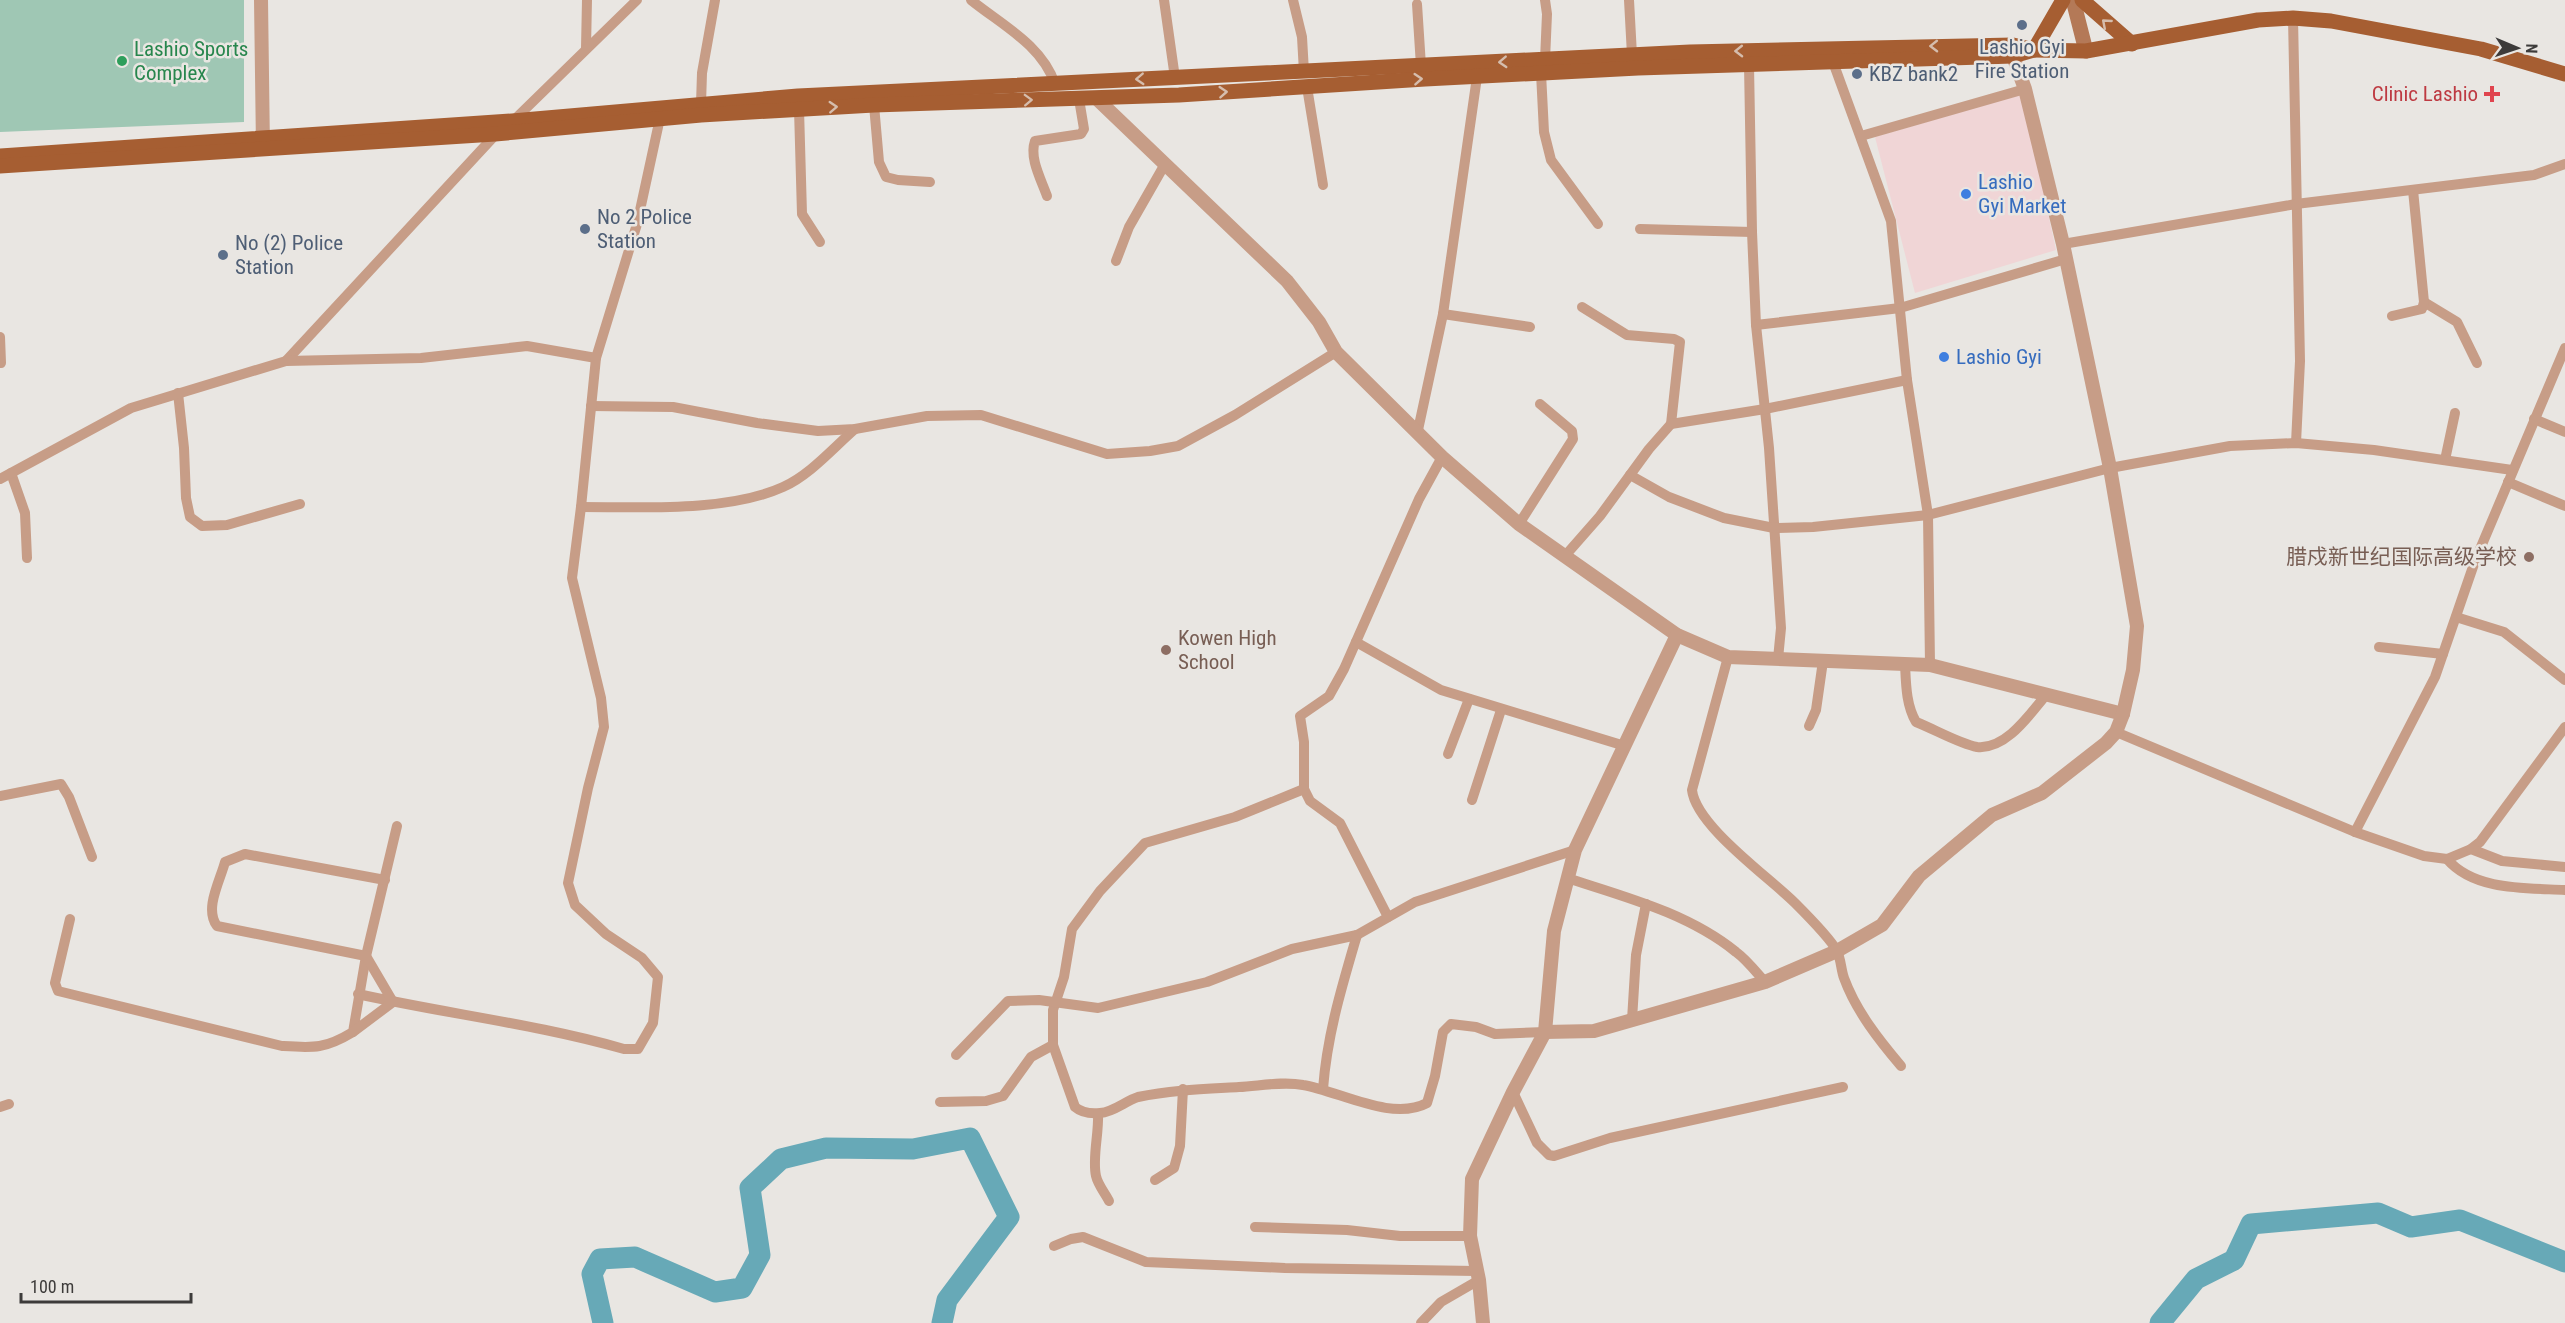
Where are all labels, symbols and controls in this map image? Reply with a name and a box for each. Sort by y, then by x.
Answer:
marker: Lashio Gyi Fire Station [2015,18,2029,32]
north arrow [2487,18,2547,78]
one-way arrow [2102,19,2113,30]
place label: Lashio Gyi Fire Station [1975,35,2069,83]
place label: Lashio Sports Complex [134,37,248,85]
one-way arrow [1930,40,1939,53]
text: N [2522,43,2541,54]
one-way arrow [1735,45,1744,57]
marker: Lashio Sports Complex [115,54,129,68]
one-way arrow [1498,55,1507,68]
place label: KBZ bank2 [1869,62,1958,86]
marker: KBZ bank2 [1850,67,1864,81]
one-way arrow [1135,73,1144,86]
one-way arrow [1413,73,1422,86]
place label: Clinic Lashio [2372,82,2478,106]
marker: Clinic Lashio [2483,85,2501,103]
one-way arrow [1218,86,1227,99]
one-way arrow [1024,94,1033,107]
one-way arrow [829,101,838,114]
place label: Lashio Gyi Market [1978,170,2066,218]
marker: Lashio Gyi Market [1959,187,1973,201]
place label: No 2 Police Station [597,205,692,253]
marker: No 2 Police Station [578,222,592,236]
place label: No (2) Police Station [235,231,343,279]
marker: No (2) Police Station [216,248,230,262]
place label: Lashio Gyi [1956,345,2042,369]
marker: Lashio Gyi [1937,350,1951,364]
place label: 腊戍新世纪国际高级学校 [2286,545,2517,569]
marker: 腊戍新世纪国际高级学校 [2522,550,2536,564]
place label: Kowen High School [1178,626,1277,674]
marker: Kowen High School [1159,643,1173,657]
scale bar [21,1266,190,1304]
text: 100 m [30,1276,74,1297]

